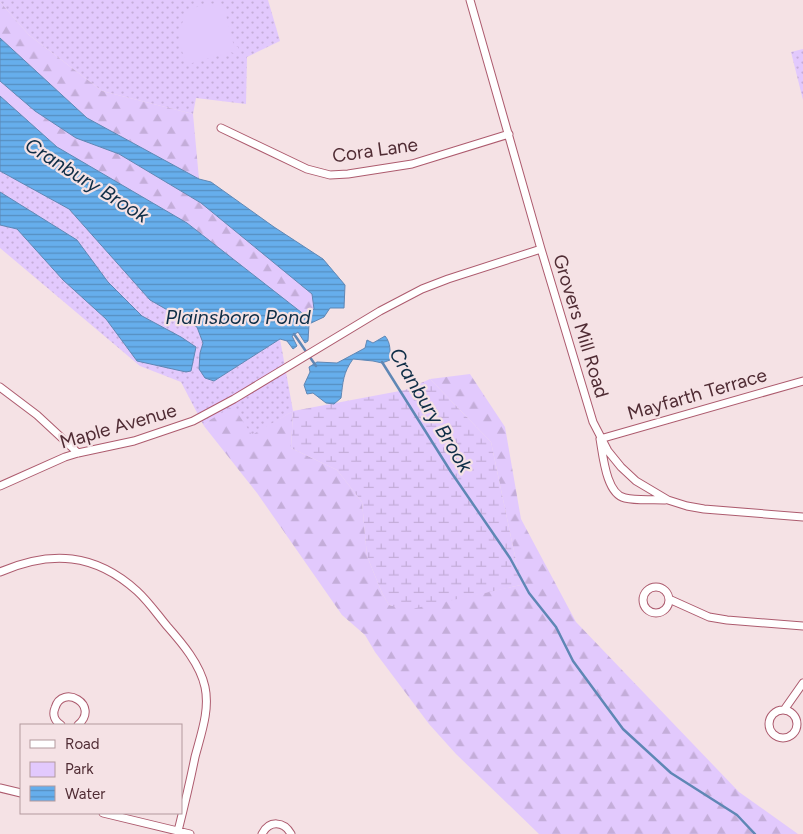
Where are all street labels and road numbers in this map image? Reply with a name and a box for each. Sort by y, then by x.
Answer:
street label: Cora Lane [331,133,419,167]
street label: Grovers Mill Road [548,251,614,401]
street label: Mayfarth Terrace [625,363,769,425]
street label: Maple Avenue [57,398,179,454]

